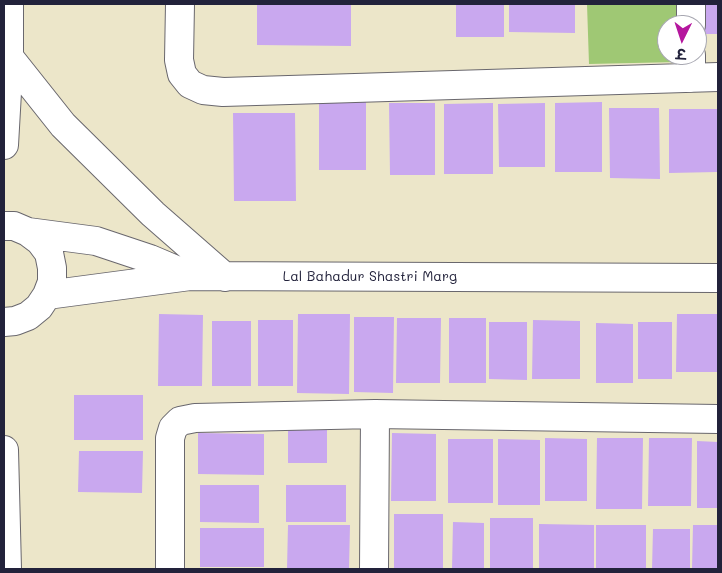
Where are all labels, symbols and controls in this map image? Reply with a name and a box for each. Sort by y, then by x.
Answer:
north arrow [657,15,707,65]
text: उ [676,45,686,64]
street label: Lal Bahadur Shastri Marg [283,269,457,285]

